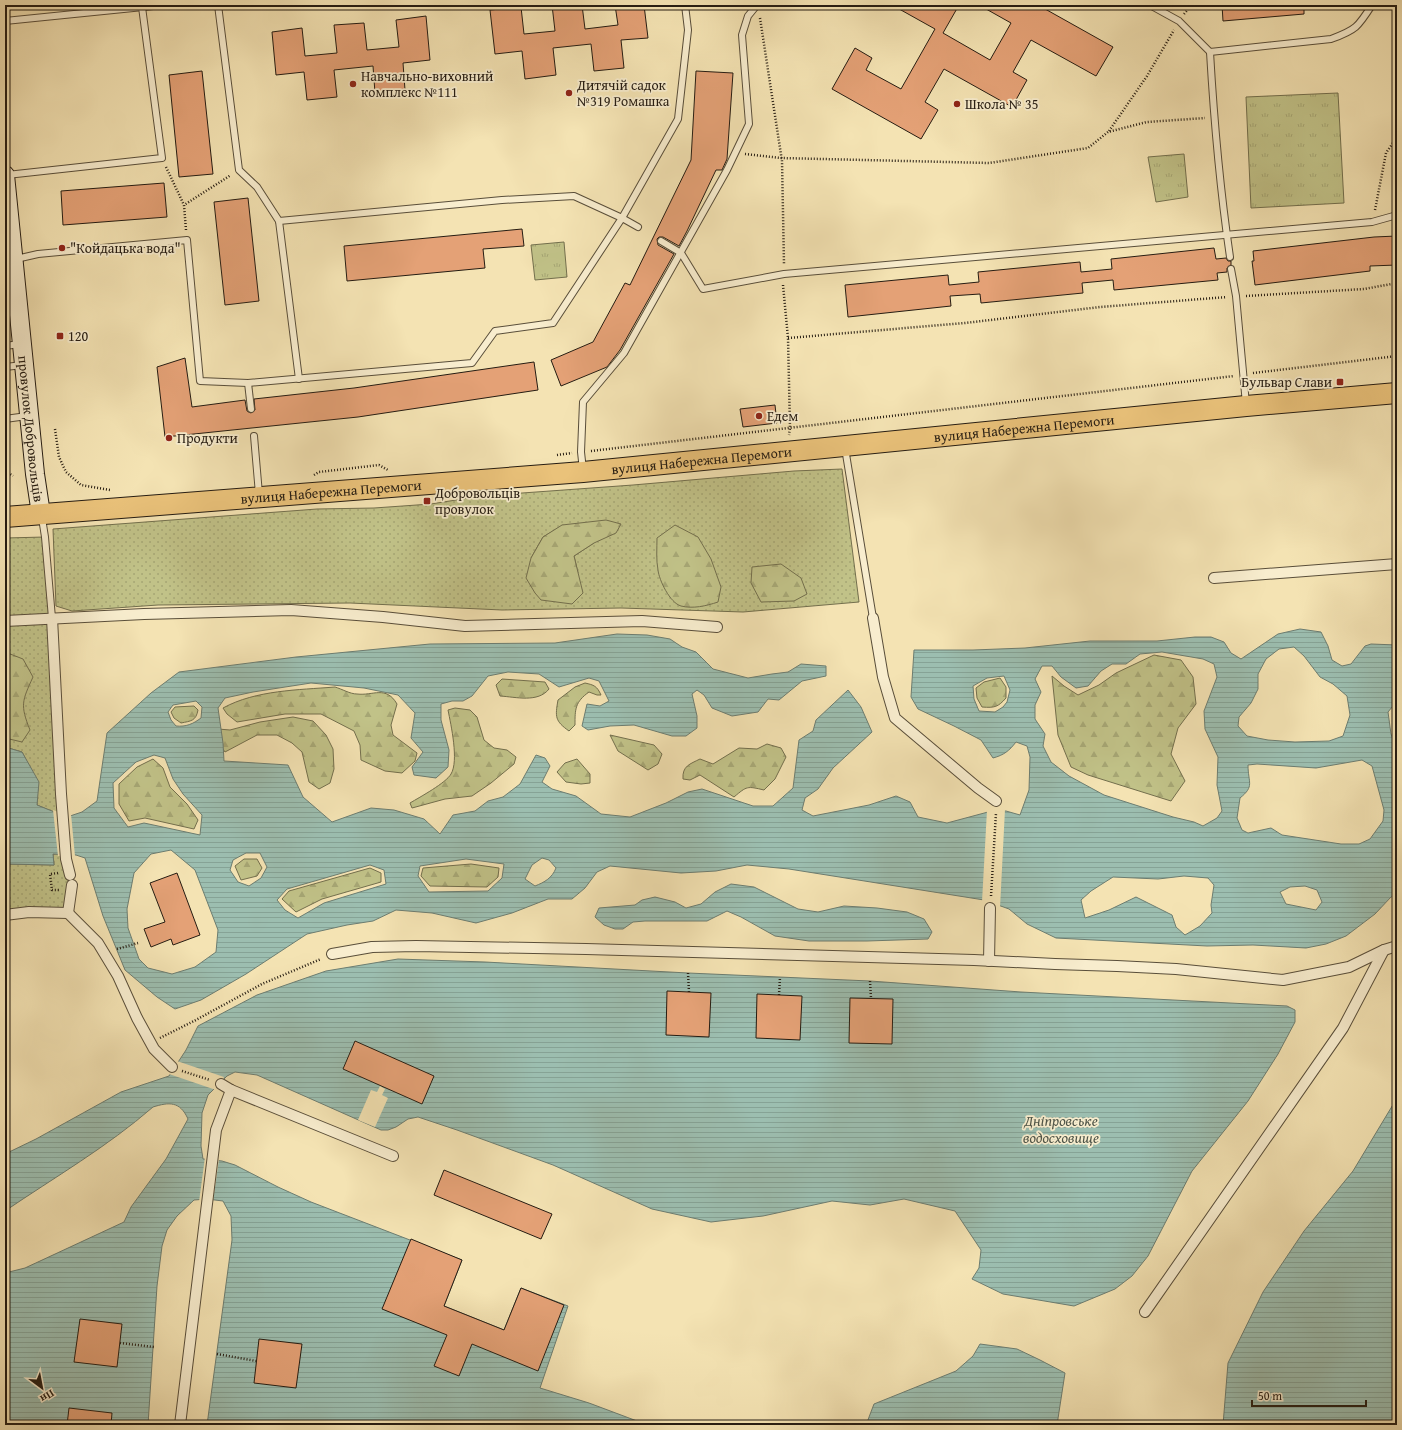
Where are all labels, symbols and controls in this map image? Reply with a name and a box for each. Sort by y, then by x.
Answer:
place label: Навчально-виховний комплекс №111 [361,66,493,102]
place label: Дитячій садок №319 Ромашка [576,75,670,111]
marker: Навчально-виховний комплекс №111 [348,79,358,89]
marker: Дитячій садок №319 Ромашка [564,88,574,98]
place label: Школа № 35 [965,94,1038,114]
marker: Школа № 35 [952,99,962,109]
place label: "Койдацька вода" [70,238,181,258]
marker: "Койдацька вода" [57,243,67,253]
place label: 120 [68,326,88,346]
marker: 120 [55,331,65,341]
street label: провулок Добровольців [13,355,49,503]
place label: Бульвар Слави [1241,372,1332,392]
marker: Бульвар Слави [1335,377,1345,387]
place label: Едем [767,406,798,426]
street label: вулиця Набережна Перемоги [933,409,1115,447]
marker: Едем [754,411,764,421]
place label: Продукти [177,428,238,448]
marker: Продукти [164,433,174,443]
street label: вулиця Набережна Перемоги [610,441,793,479]
street label: вулиця Набережна Перемоги [240,475,422,509]
place label: Добровольців провулок [434,483,520,519]
marker: Добровольців провулок [422,496,432,506]
water label: Дніпровське водосховище [1023,1110,1099,1148]
north arrow [22,1368,62,1408]
scale bar [1252,1382,1366,1408]
text: Пн [37,1386,58,1407]
text: 50 m [1258,1387,1282,1404]

